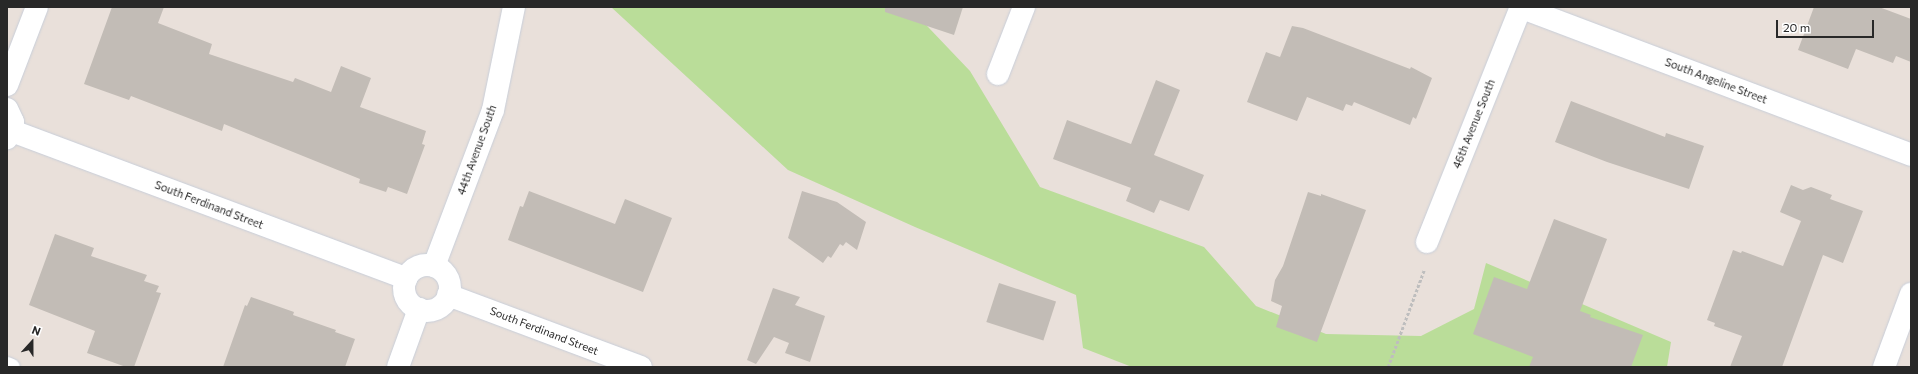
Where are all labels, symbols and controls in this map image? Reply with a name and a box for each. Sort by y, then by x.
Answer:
scale bar [1778,12,1876,38]
text: 20 m [1783,20,1810,34]
street label: South Angeline Street [1663,55,1769,107]
street label: 46th Avenue South [1450,78,1498,170]
street label: 44th Avenue South [455,103,499,197]
street label: South Ferdinand Street [153,178,265,232]
street label: South Ferdinand Street [488,304,600,358]
north arrow [12,322,52,362]
text: N [30,323,43,338]

